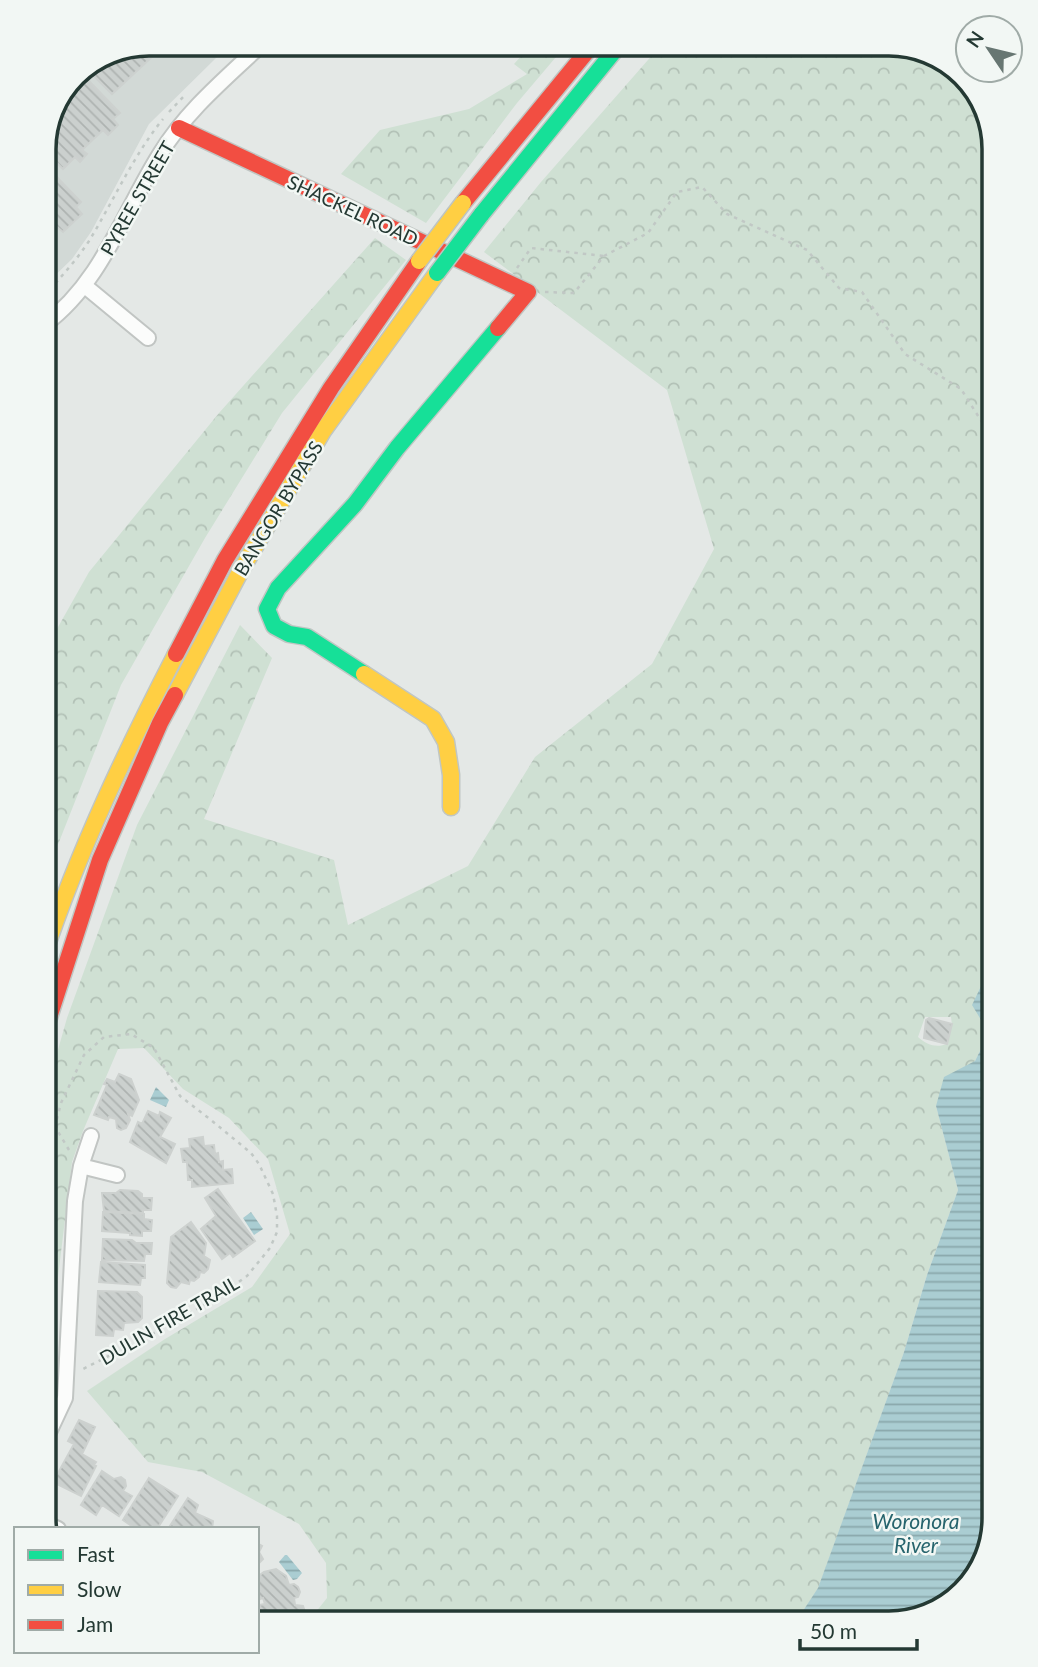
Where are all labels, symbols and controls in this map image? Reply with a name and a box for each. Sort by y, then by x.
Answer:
north arrow [954,14,1024,84]
text: N [961,26,988,52]
street label: PYREE STREET [95,137,179,259]
street label: SHACKEL ROAD [284,170,422,250]
street label: BANGOR BYPASS [229,437,327,579]
street label: DULIN FIRE TRAIL [95,1271,243,1369]
water label: Woronora River [873,1508,959,1557]
legend [14,1527,259,1653]
text: Fast [77,1541,115,1566]
text: Slow [77,1576,122,1601]
scale bar [800,1608,917,1652]
text: Jam [77,1611,113,1636]
text: 50 m [810,1618,857,1643]

